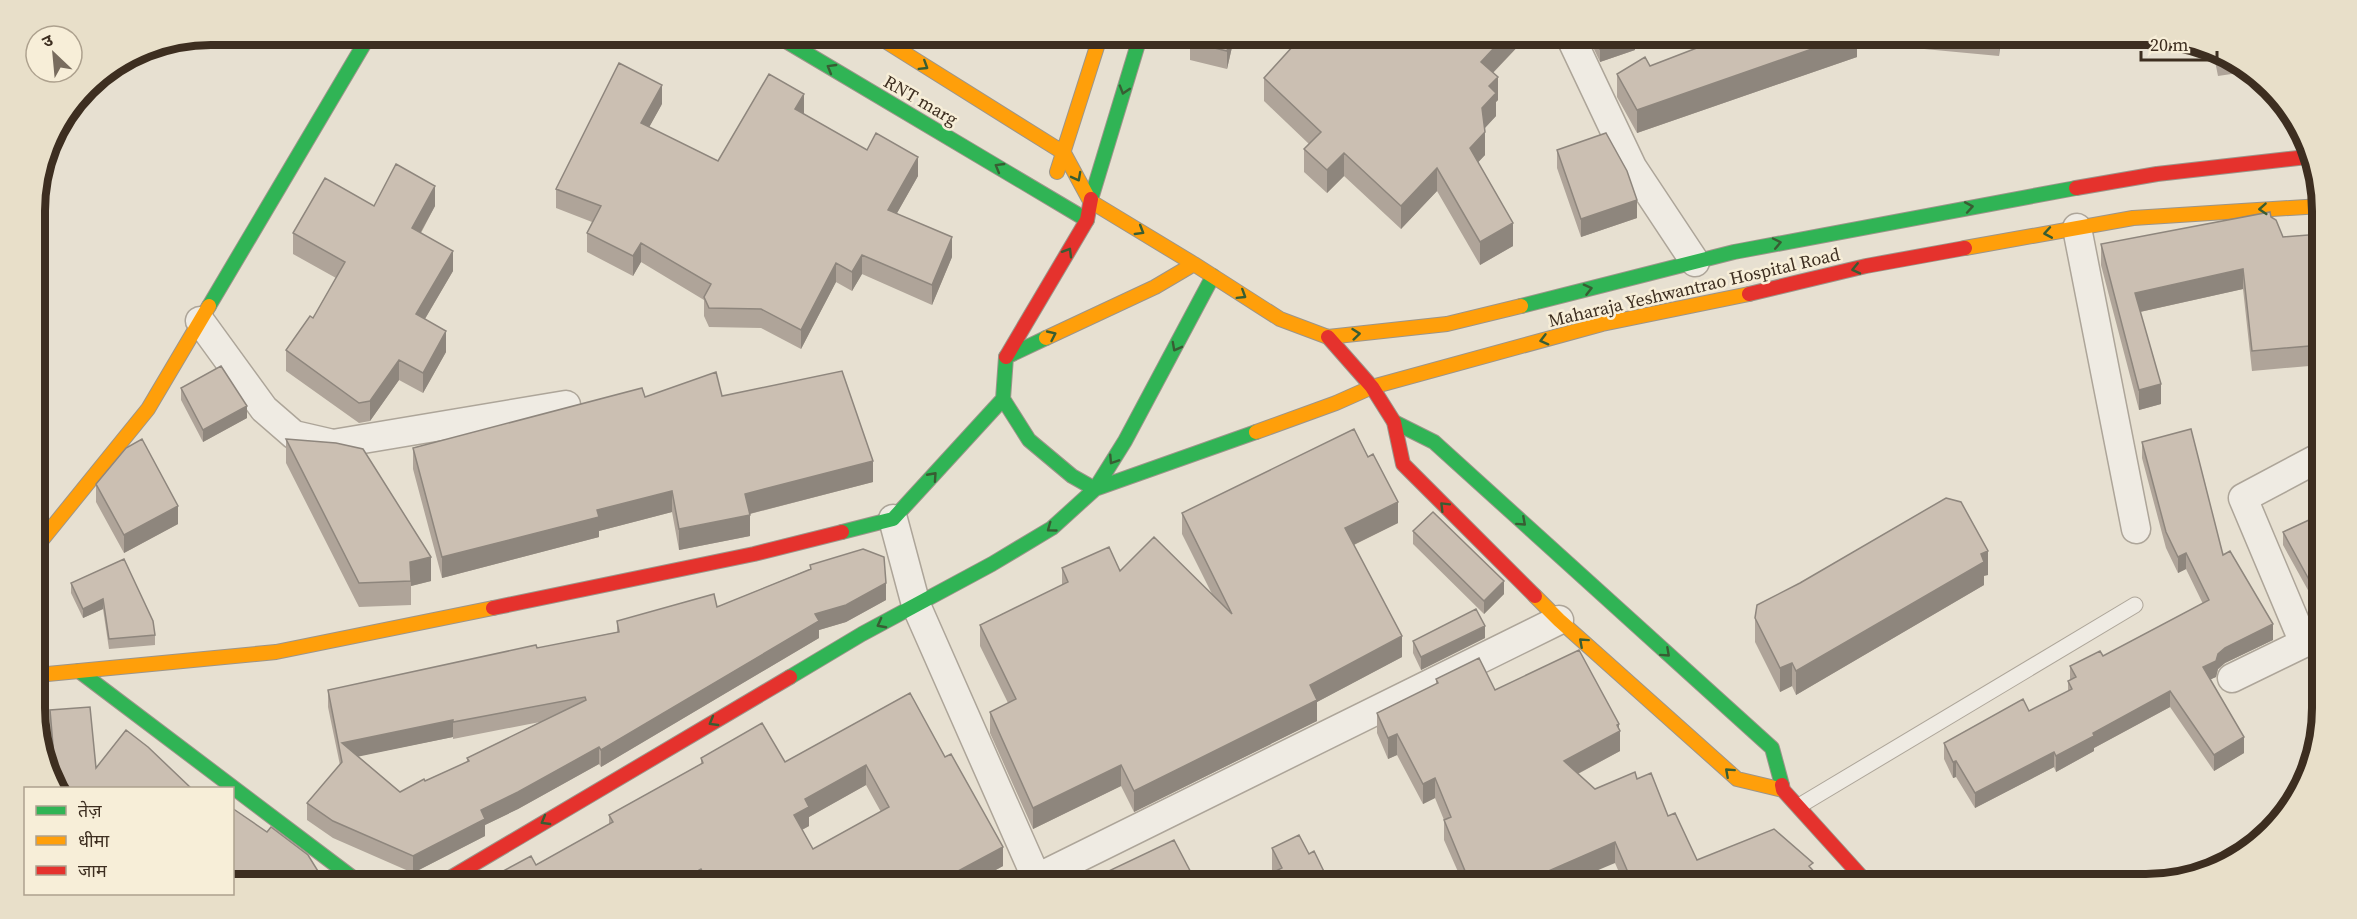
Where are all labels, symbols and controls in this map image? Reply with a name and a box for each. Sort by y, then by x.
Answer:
north arrow [24,24,84,84]
scale bar [2141,24,2218,62]
text: उ [38,28,57,52]
text: 20 m [2150,32,2188,57]
one-way arrow [918,58,928,70]
one-way arrow [827,64,837,75]
street label: RNT marg [879,69,963,131]
one-way arrow [1118,84,1131,95]
one-way arrow [995,162,1005,174]
one-way arrow [1070,170,1081,181]
one-way arrow [1964,201,1974,214]
one-way arrow [2258,203,2267,216]
one-way arrow [1134,224,1144,236]
one-way arrow [2044,227,2053,239]
one-way arrow [1772,237,1782,250]
street label: Maharaja Yeshwantrao Hospital Road [1546,241,1842,333]
one-way arrow [1061,248,1073,258]
one-way arrow [1852,261,1862,274]
one-way arrow [1583,283,1593,296]
one-way arrow [1236,287,1246,299]
one-way arrow [1351,328,1360,341]
one-way arrow [1046,331,1057,343]
one-way arrow [1539,333,1549,345]
one-way arrow [1172,340,1183,351]
one-way arrow [1109,454,1121,464]
one-way arrow [926,472,937,483]
one-way arrow [1441,502,1452,513]
one-way arrow [1515,515,1526,526]
one-way arrow [1046,520,1057,531]
one-way arrow [877,617,887,628]
one-way arrow [1580,638,1590,649]
one-way arrow [1659,646,1670,657]
one-way arrow [709,715,719,726]
one-way arrow [1725,768,1735,779]
legend [24,787,234,895]
text: तेज़ [78,798,102,823]
one-way arrow [541,814,551,825]
text: धीमा [78,828,109,853]
text: जाम [78,858,108,883]

